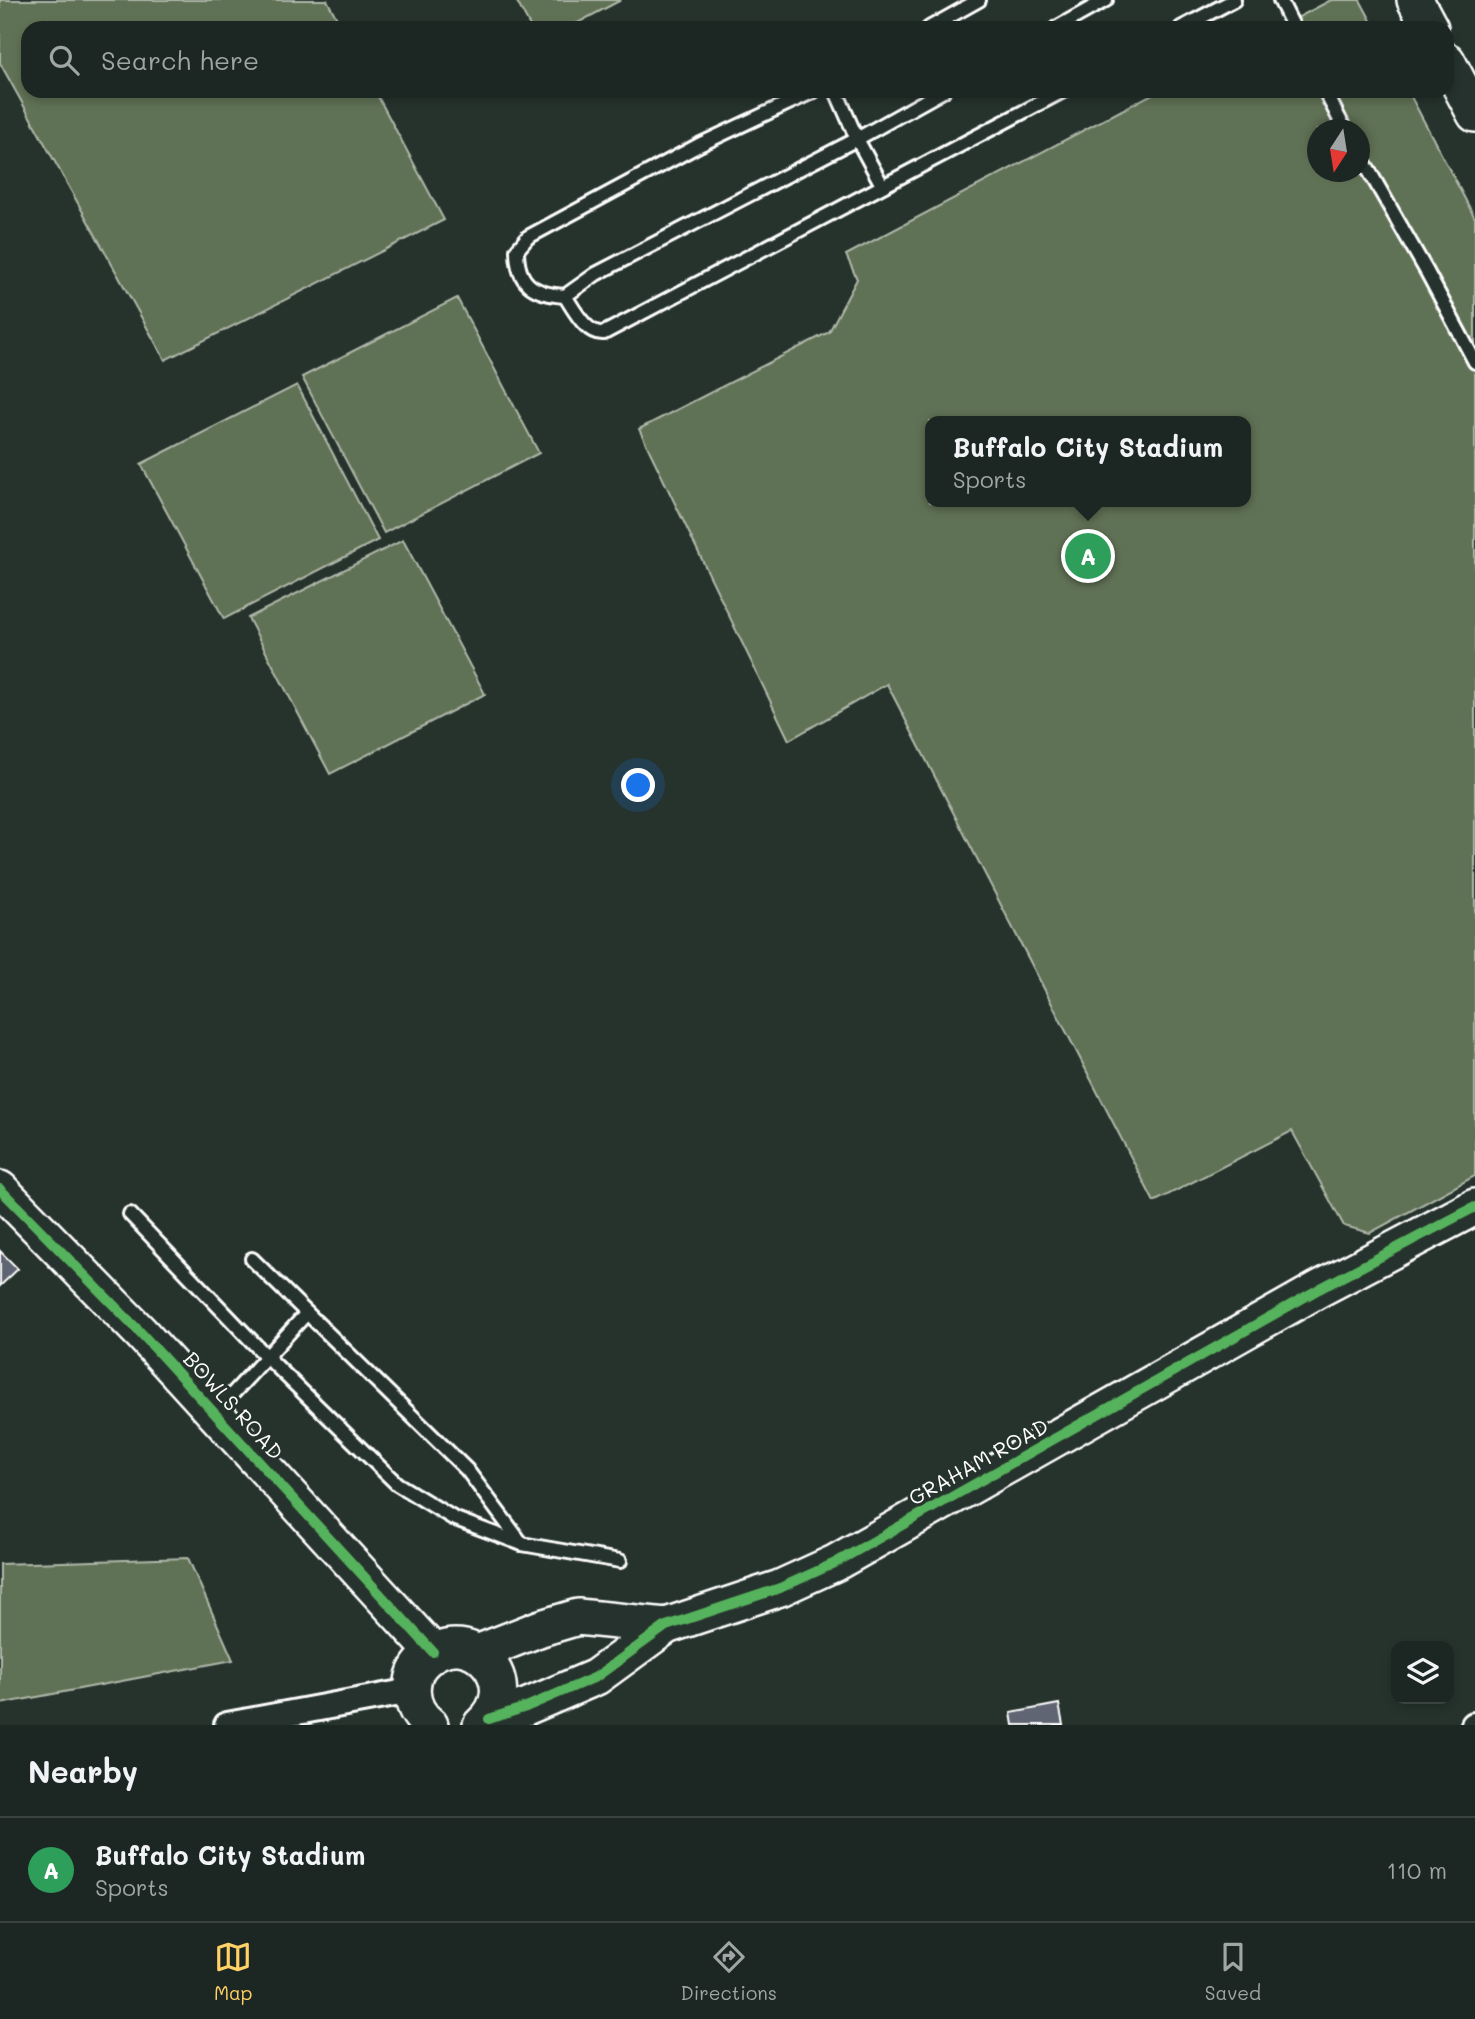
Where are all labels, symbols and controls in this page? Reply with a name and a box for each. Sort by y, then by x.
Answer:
search box [21,21,1454,98]
icon: search [45,41,83,79]
text: Search here [101,43,259,77]
north arrow [1307,119,1370,182]
popup [925,416,1251,507]
text: Buffalo City Stadium [953,430,1223,464]
text: Sports [953,464,1026,494]
pin: A [1065,530,1111,582]
your location [621,768,655,802]
street label: BOWLS ROAD [178,1345,290,1465]
street label: GRAHAM ROAD [903,1411,1053,1511]
map controls [1391,1641,1454,1704]
button: layers [1391,1641,1454,1704]
text: Nearby [28,1751,138,1791]
text: Buffalo City Stadium [95,1838,365,1872]
text: A [43,1855,59,1885]
text: 110 m [1387,1855,1447,1885]
text: Sports [95,1872,169,1902]
tab: Map [214,1938,253,2005]
tab: Directions [680,1938,777,2005]
tab: Saved [1205,1938,1261,2005]

